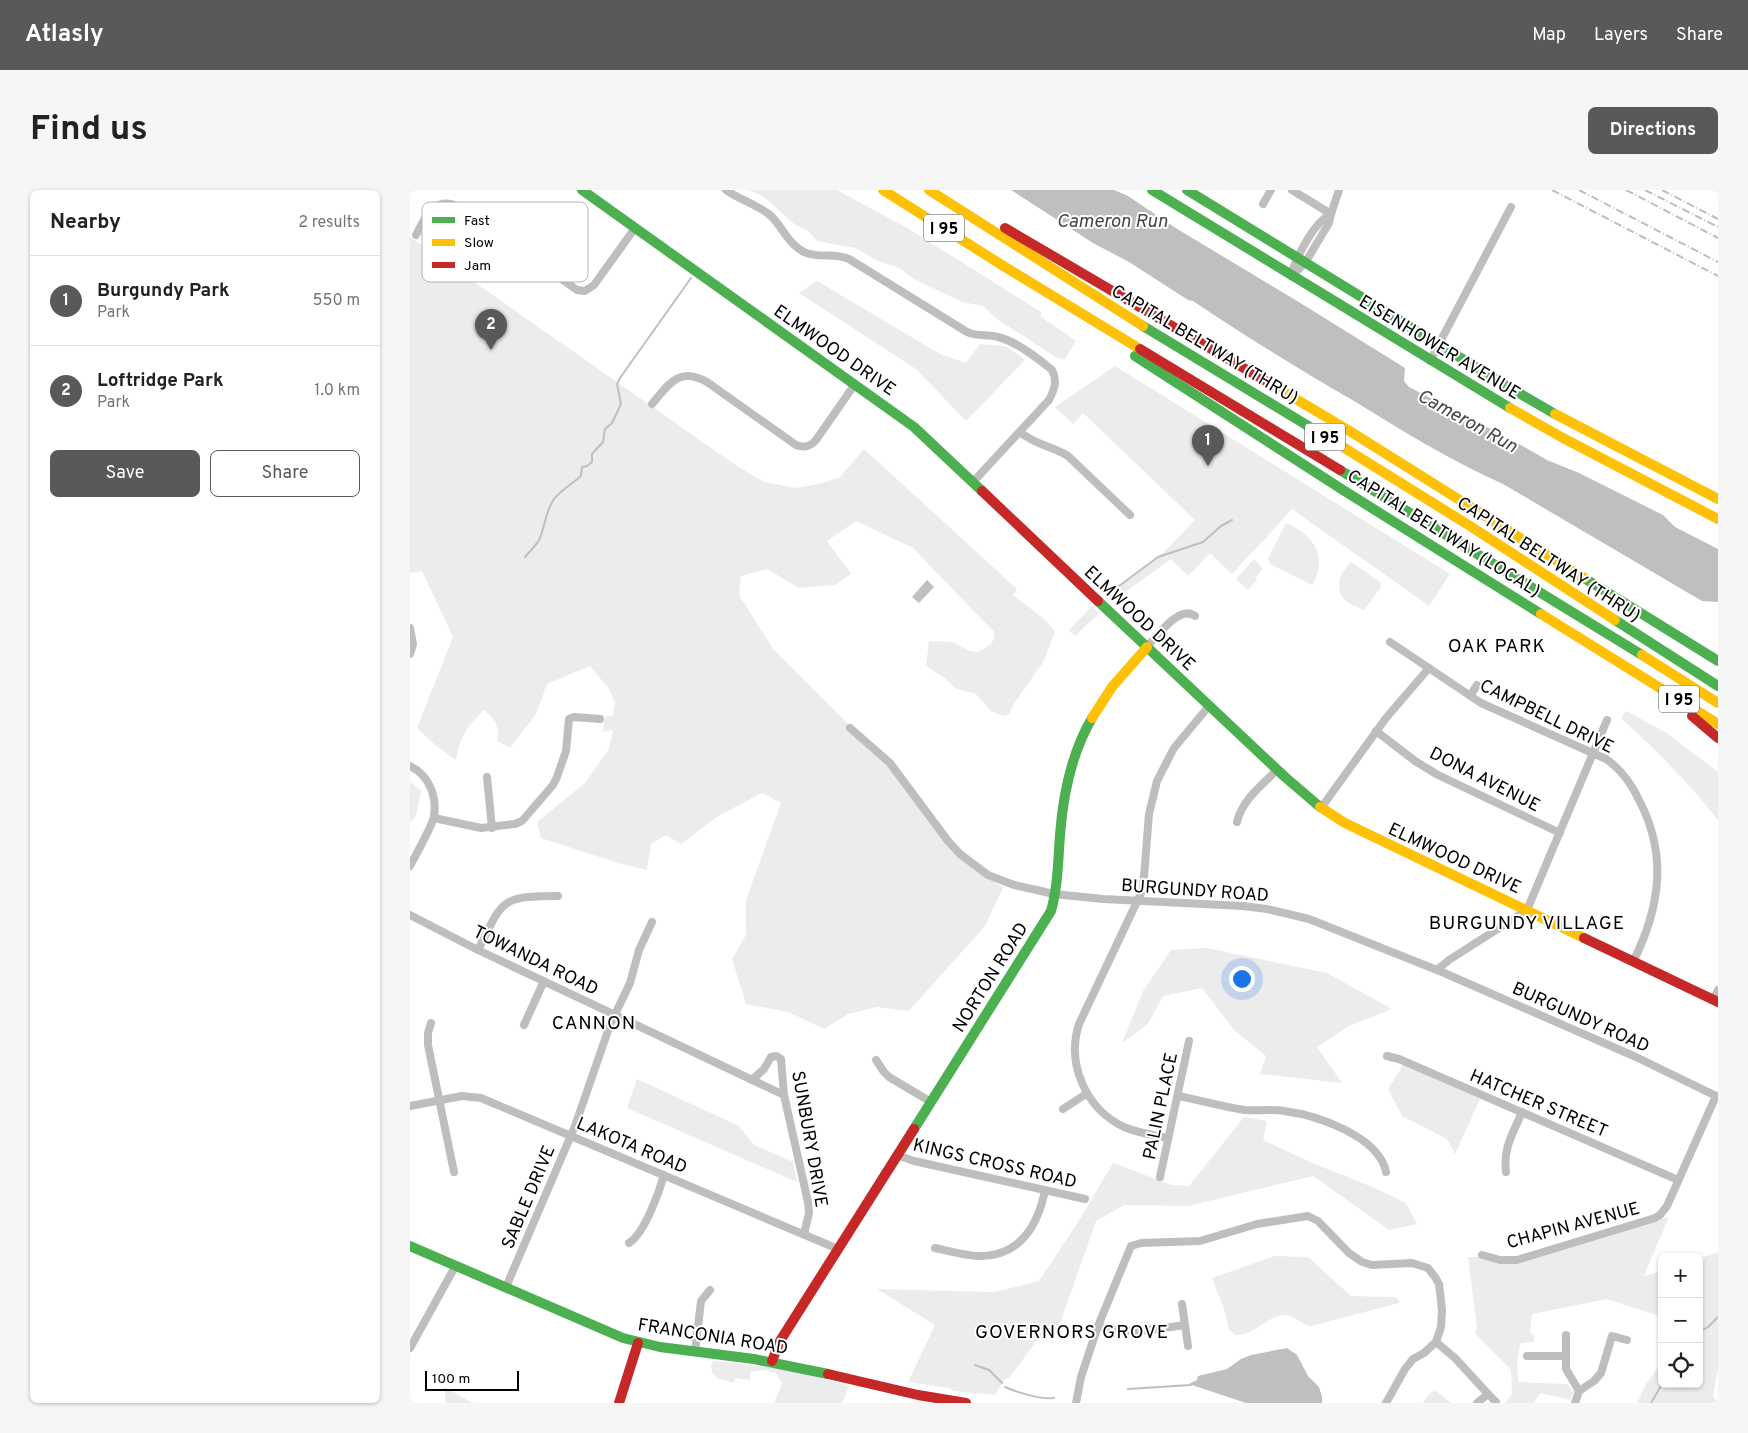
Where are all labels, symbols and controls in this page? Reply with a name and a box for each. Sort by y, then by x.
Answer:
text: Atlasly [25,20,104,50]
text: Map [1532,24,1566,47]
text: Layers [1594,24,1648,47]
text: Share [1676,24,1723,47]
button: Directions [1588,107,1718,154]
text: Find us [30,108,148,152]
legend [422,202,588,282]
text: Nearby [50,209,121,236]
water label: Cameron Run [1057,210,1168,234]
text: 2 results [298,213,360,233]
text: Fast [464,213,490,230]
road number: I 95 [924,214,964,242]
text: Slow [464,235,494,252]
text: Jam [464,258,491,275]
text: Burgundy Park [97,279,230,303]
street label: CAPITAL BELTWAY (THRU) [1106,280,1302,410]
text: 1 [63,291,69,311]
text: 550 m [313,291,360,311]
street label: EISENHOWER AVENUE [1354,291,1524,406]
street label: ELMWOOD DRIVE [768,300,900,402]
text: Park [97,303,130,323]
pin: 2 [475,309,507,350]
text: Loftridge Park [97,369,224,393]
text: 2 [61,381,71,401]
text: 1.0 km [314,381,360,401]
water label: Cameron Run [1413,384,1522,459]
text: Park [97,393,130,413]
road number: I 95 [1305,423,1345,450]
pin: 1 [1192,425,1224,466]
button: Save [50,450,200,497]
button: Share [210,450,360,497]
street label: CAPITAL BELTWAY (LOCAL) [1342,465,1544,603]
street label: CAPITAL BELTWAY (THRU) [1452,492,1644,628]
street label: ELMWOOD DRIVE [1078,562,1200,677]
district label: OAK PARK [1448,635,1546,659]
street label: CAMPBELL DRIVE [1475,675,1617,760]
road number: I 95 [1659,686,1699,712]
street label: DONA AVENUE [1425,743,1544,818]
street label: ELMWOOD DRIVE [1384,818,1525,900]
street label: BURGUNDY ROAD [1120,875,1270,908]
district label: BURGUNDY VILLAGE [1429,912,1625,936]
street label: NORTON ROAD [948,918,1034,1037]
street label: TOWANDA ROAD [469,921,602,1002]
your location [1229,966,1255,992]
street label: BURGUNDY ROAD [1508,978,1653,1059]
district label: CANNON [552,1012,636,1036]
street label: PALIN PLACE [1139,1051,1184,1162]
street label: HATCHER STREET [1466,1065,1611,1144]
street label: SUNBURY DRIVE [785,1069,832,1209]
street label: LAKOTA ROAD [572,1113,690,1180]
street label: KINGS CROSS ROAD [910,1134,1079,1195]
street label: SABLE DRIVE [497,1142,562,1253]
street label: CHAPIN AVENUE [1504,1198,1642,1255]
map controls [1658,1253,1703,1388]
button: + [1658,1253,1703,1298]
button: − [1658,1298,1703,1343]
street label: FRANCONIA ROAD [636,1314,790,1361]
district label: GOVERNORS GROVE [975,1321,1169,1345]
button: locate [1658,1343,1703,1388]
scale bar [425,1368,519,1391]
text: 100 m [432,1371,470,1388]

